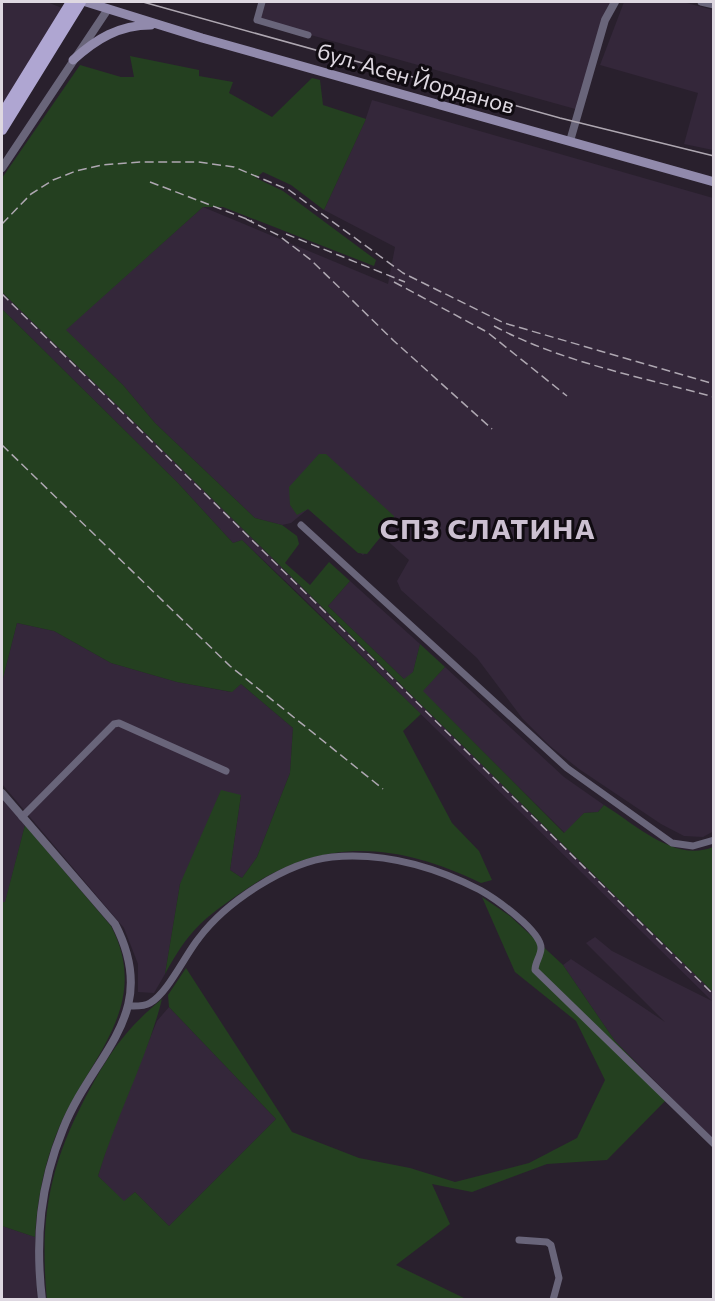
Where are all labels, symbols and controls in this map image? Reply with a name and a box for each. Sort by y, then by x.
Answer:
street label: бул. Асен Йорданов [314,37,518,119]
district label: СПЗ СЛАТИНА [380,511,596,545]

